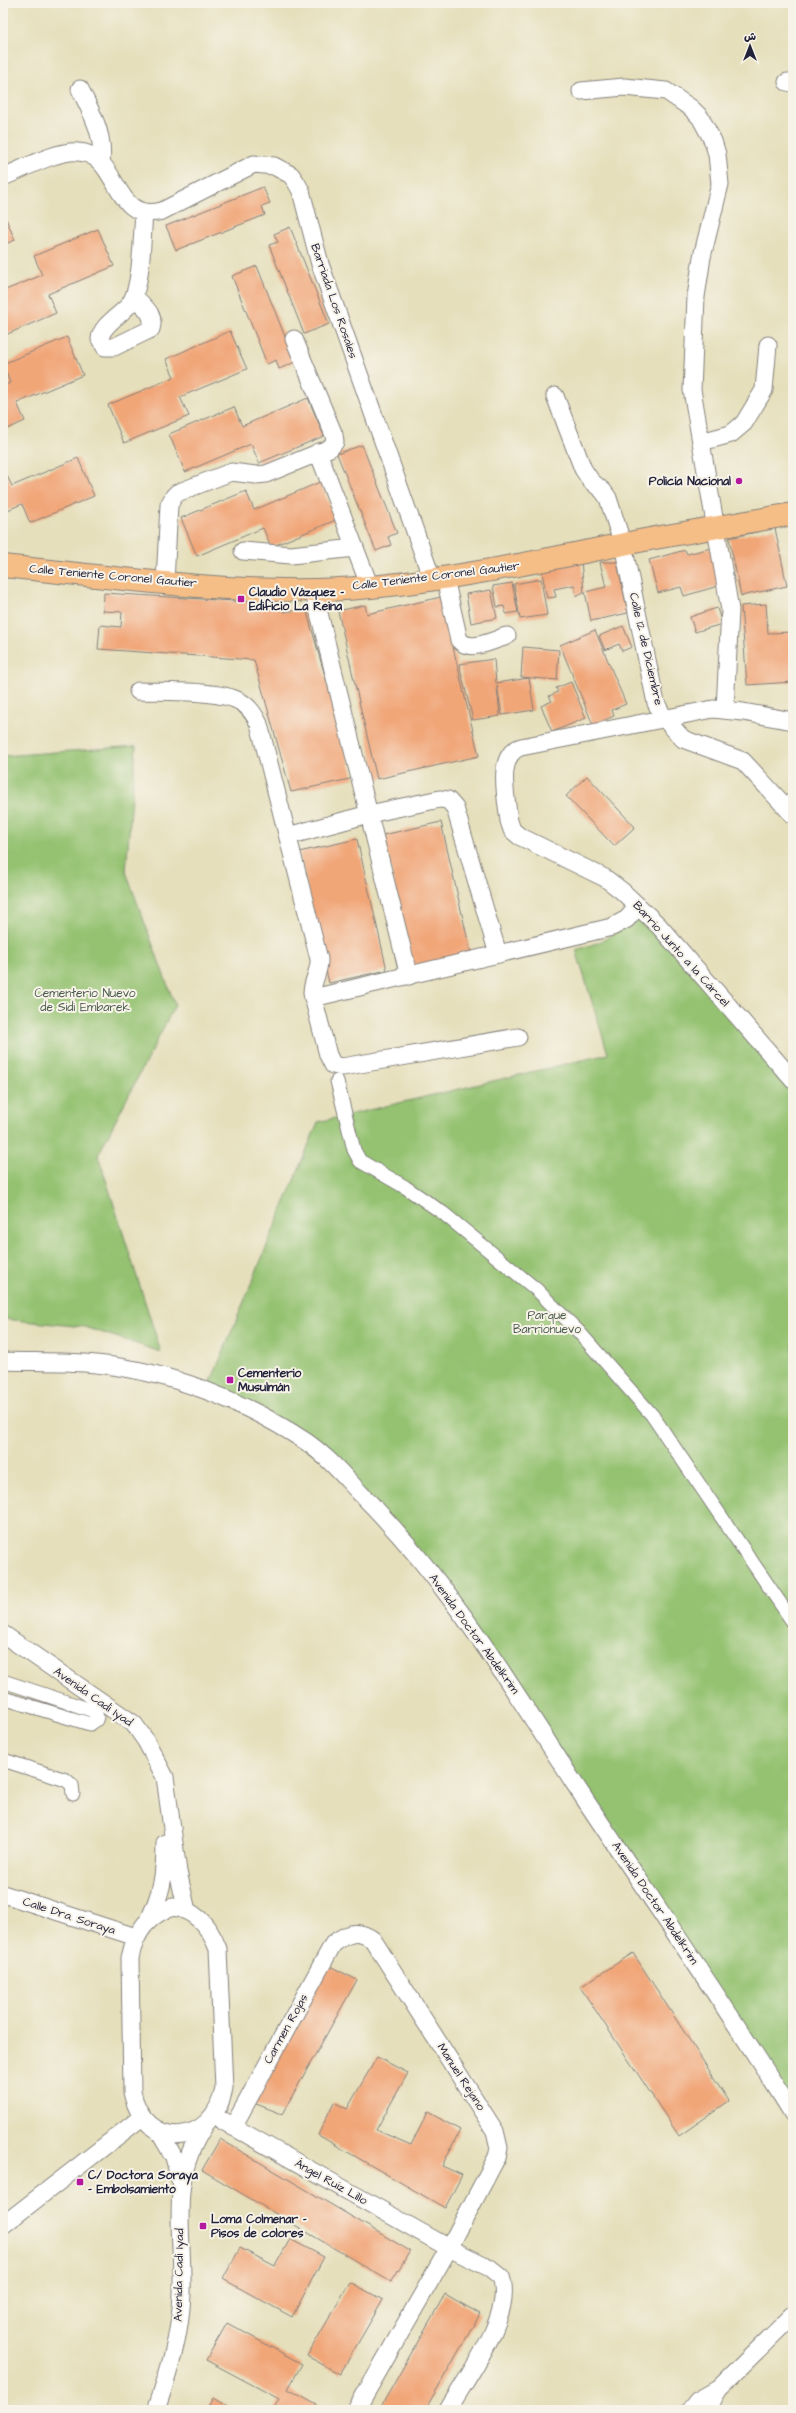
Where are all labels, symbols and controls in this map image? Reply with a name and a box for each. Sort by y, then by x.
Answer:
north arrow [730,26,770,66]
text: ش [744,29,756,44]
street label: Barriada Los Rosales [306,241,362,361]
place label: Policía Nacional [649,473,731,490]
marker: Policía Nacional [734,476,744,486]
street label: Calle Teniente Coronel Gautier [351,557,521,595]
street label: Calle Teniente Coronel Gautier [28,560,198,592]
place label: Claudio Vázquez - Edificio La Reina [249,584,344,615]
street label: Calle 12 de Diciembre [625,591,667,707]
marker: Claudio Vázquez - Edificio La Reina [236,594,246,604]
street label: Barrio Junto a la Cárcel [629,897,733,1011]
park label: Cementerio Nuevo de Sidi Embarek [34,985,136,1016]
park label: Parque Barrionuevo [513,1307,581,1338]
place label: Cementerio Musulmán [238,1365,302,1396]
marker: Cementerio Musulmán [225,1375,235,1385]
street label: Avenida Doctor Abdelkrim [425,1571,524,1698]
street label: Avenida Cadi Iyad [49,1663,136,1732]
street label: Avenida Doctor Abdelkrim [608,1838,703,1968]
street label: Calle Dra. Soraya [20,1893,118,1940]
street label: Carmen Rojas [260,1991,312,2067]
street label: Manuel Rejano [433,2040,489,2114]
street label: Ángel Ruiz Lillo [291,2155,371,2210]
place label: C/ Doctora Soraya - Embolsamiento [88,2167,199,2198]
marker: C/ Doctora Soraya - Embolsamiento [75,2177,85,2187]
place label: Loma Colmenar - Pisos de colores [211,2211,307,2242]
marker: Loma Colmenar - Pisos de colores [198,2221,208,2231]
street label: Avenida Cadi Iyad [170,2228,189,2322]

